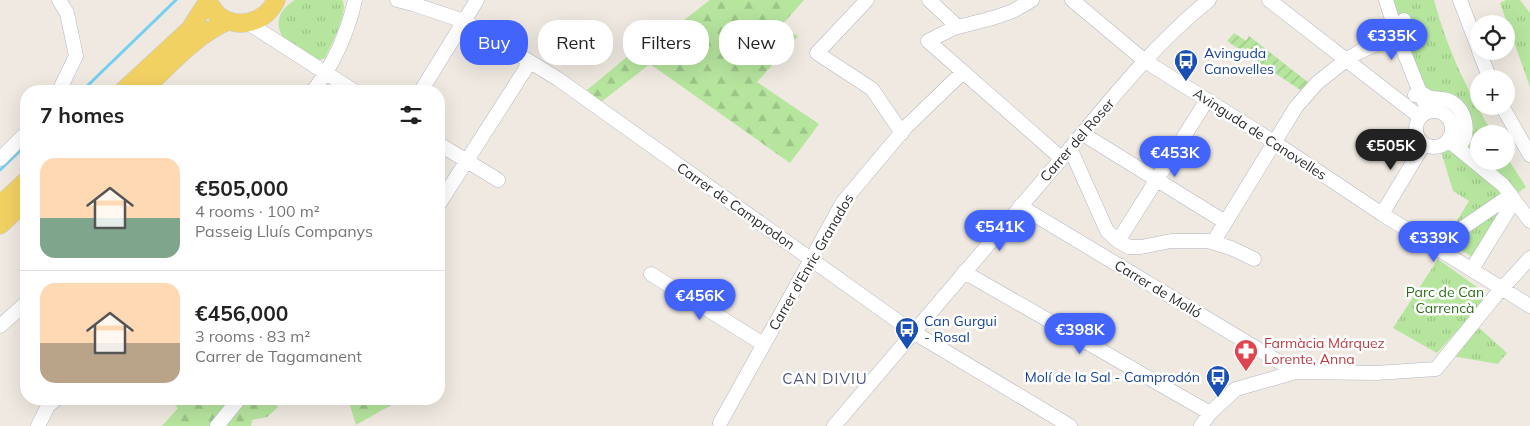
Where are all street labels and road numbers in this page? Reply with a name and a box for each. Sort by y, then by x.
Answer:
street label: Avinguda de Canovelles [1190,84,1330,184]
street label: Carrer del Roser [1036,94,1119,185]
street label: Carrer de Camprodon [674,159,798,253]
street label: Carrer d'Enric Granados [765,190,857,333]
street label: Carrer de Molló [1111,256,1205,322]

